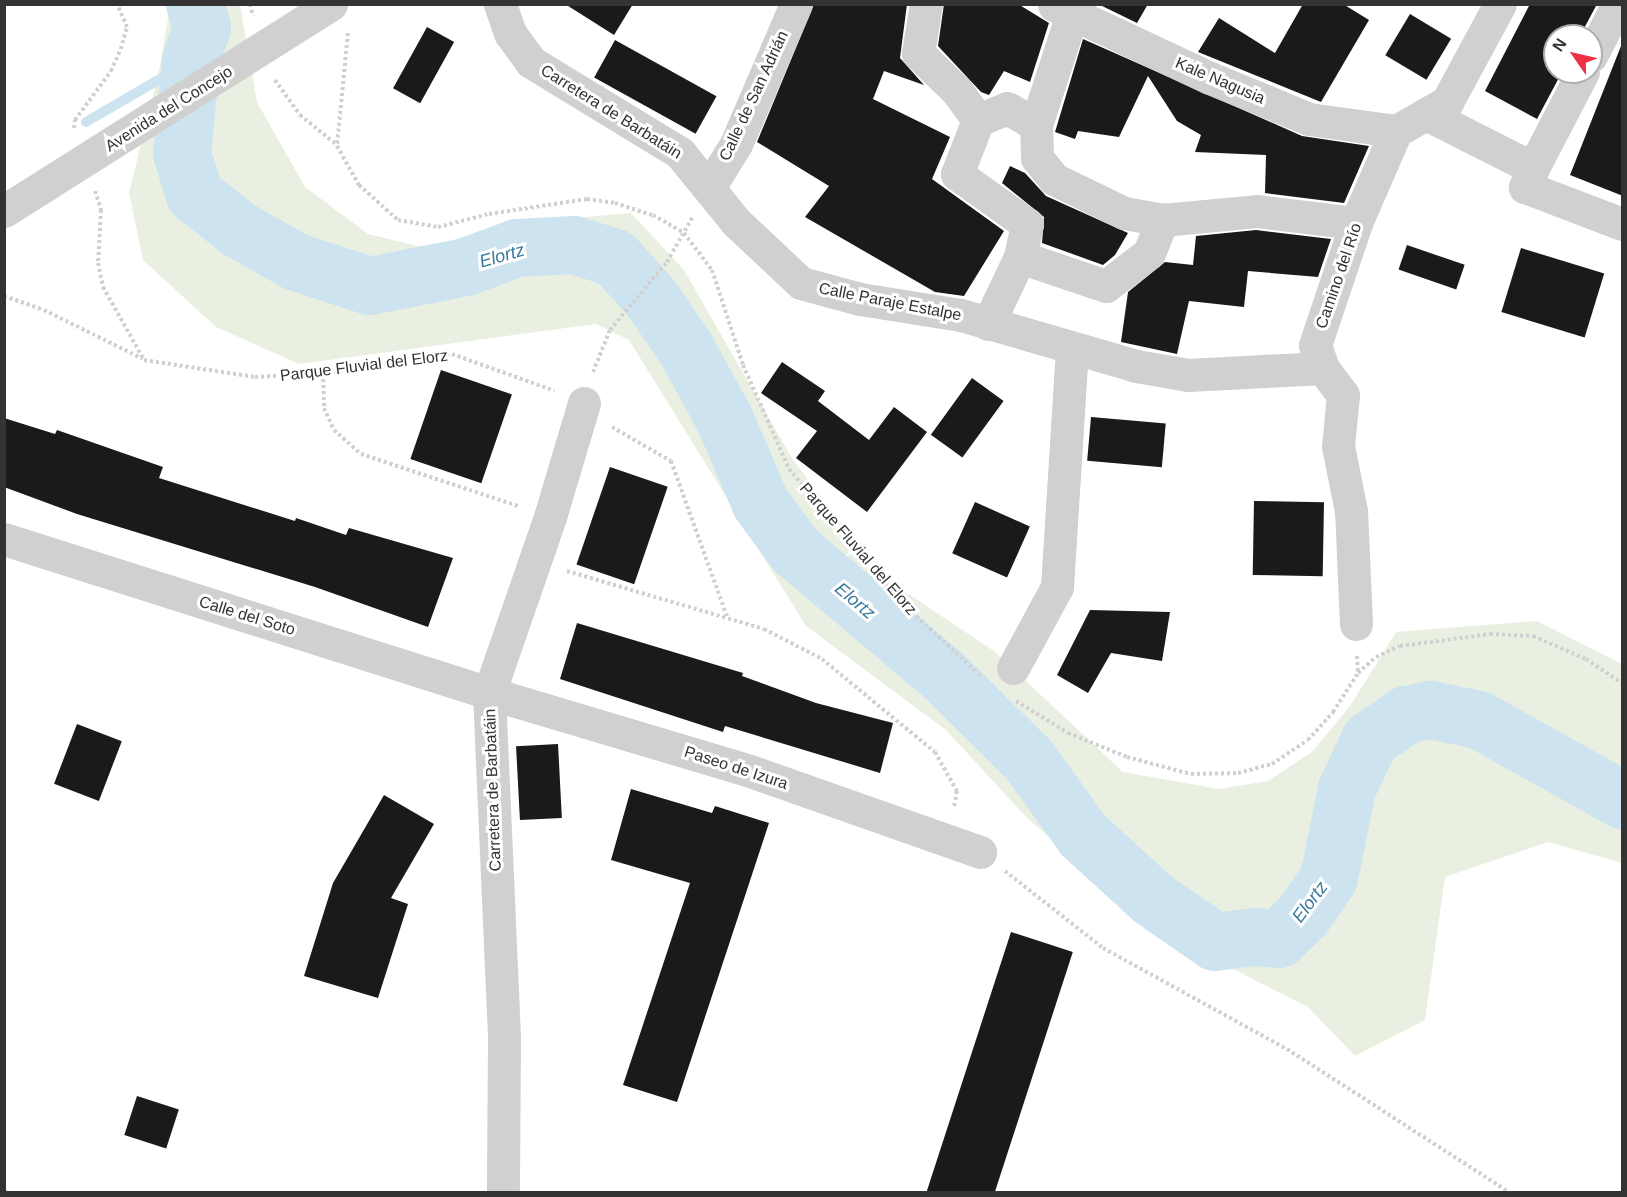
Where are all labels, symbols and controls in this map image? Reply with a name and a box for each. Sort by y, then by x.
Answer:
north arrow [1543,24,1603,84]
street label: Calle de San Adrián [715,27,793,165]
text: N [1549,35,1570,54]
street label: Kale Nagusia [1172,54,1268,108]
street label: Carretera de Barbatáin [537,61,685,163]
street label: Avenida del Concejo [102,62,236,156]
street label: Camino del Río [1312,221,1366,331]
water label: Elortz [477,239,527,273]
street label: Calle Paraje Estalpe [817,279,963,325]
street label: Parque Fluvial del Elorz [279,346,449,386]
street label: Parque Fluvial del Elorz [795,479,921,619]
water label: Elortz [830,578,880,624]
street label: Calle del Soto [197,592,297,640]
street label: Carretera de Barbatáin [481,708,505,872]
street label: Paseo de Izura [682,742,790,794]
water label: Elortz [1288,877,1332,927]

